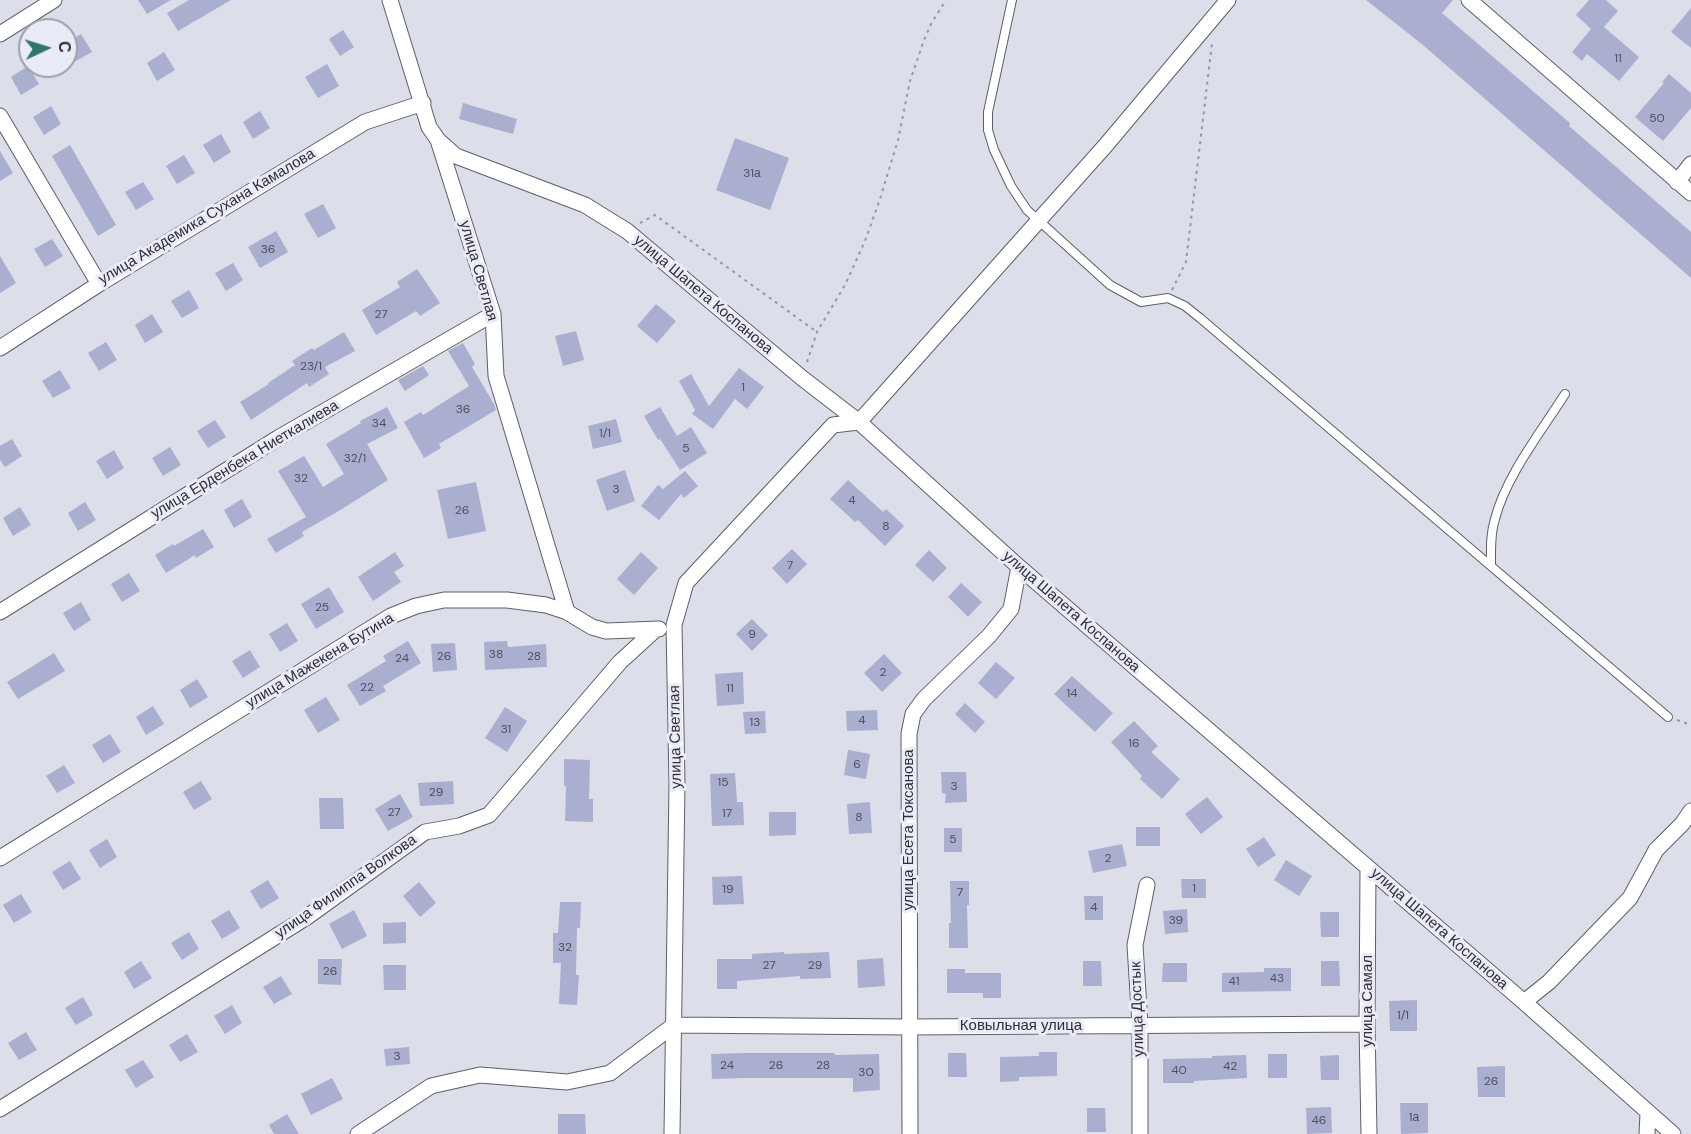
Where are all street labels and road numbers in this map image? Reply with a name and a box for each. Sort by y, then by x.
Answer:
street label: улица Академика Сухана Камалова [96,145,318,289]
street label: улица Светлая [455,219,501,323]
street label: улица Шапета Коспанова [630,231,776,359]
street label: улица Ерденбека Ниеткалиева [148,397,342,523]
street label: улица Шапета Коспанова [999,547,1143,677]
street label: улица Мажекена Бутина [243,610,397,712]
street label: улица Светлая [666,685,686,789]
street label: улица Есета Токсанова [900,749,918,911]
street label: улица Филиппа Волкова [272,831,420,943]
street label: улица Шапета Коспанова [1367,864,1511,994]
street label: улица Самал [1359,955,1377,1047]
street label: улица Достык [1127,961,1149,1057]
street label: Ковыльная улица [960,1017,1082,1035]

